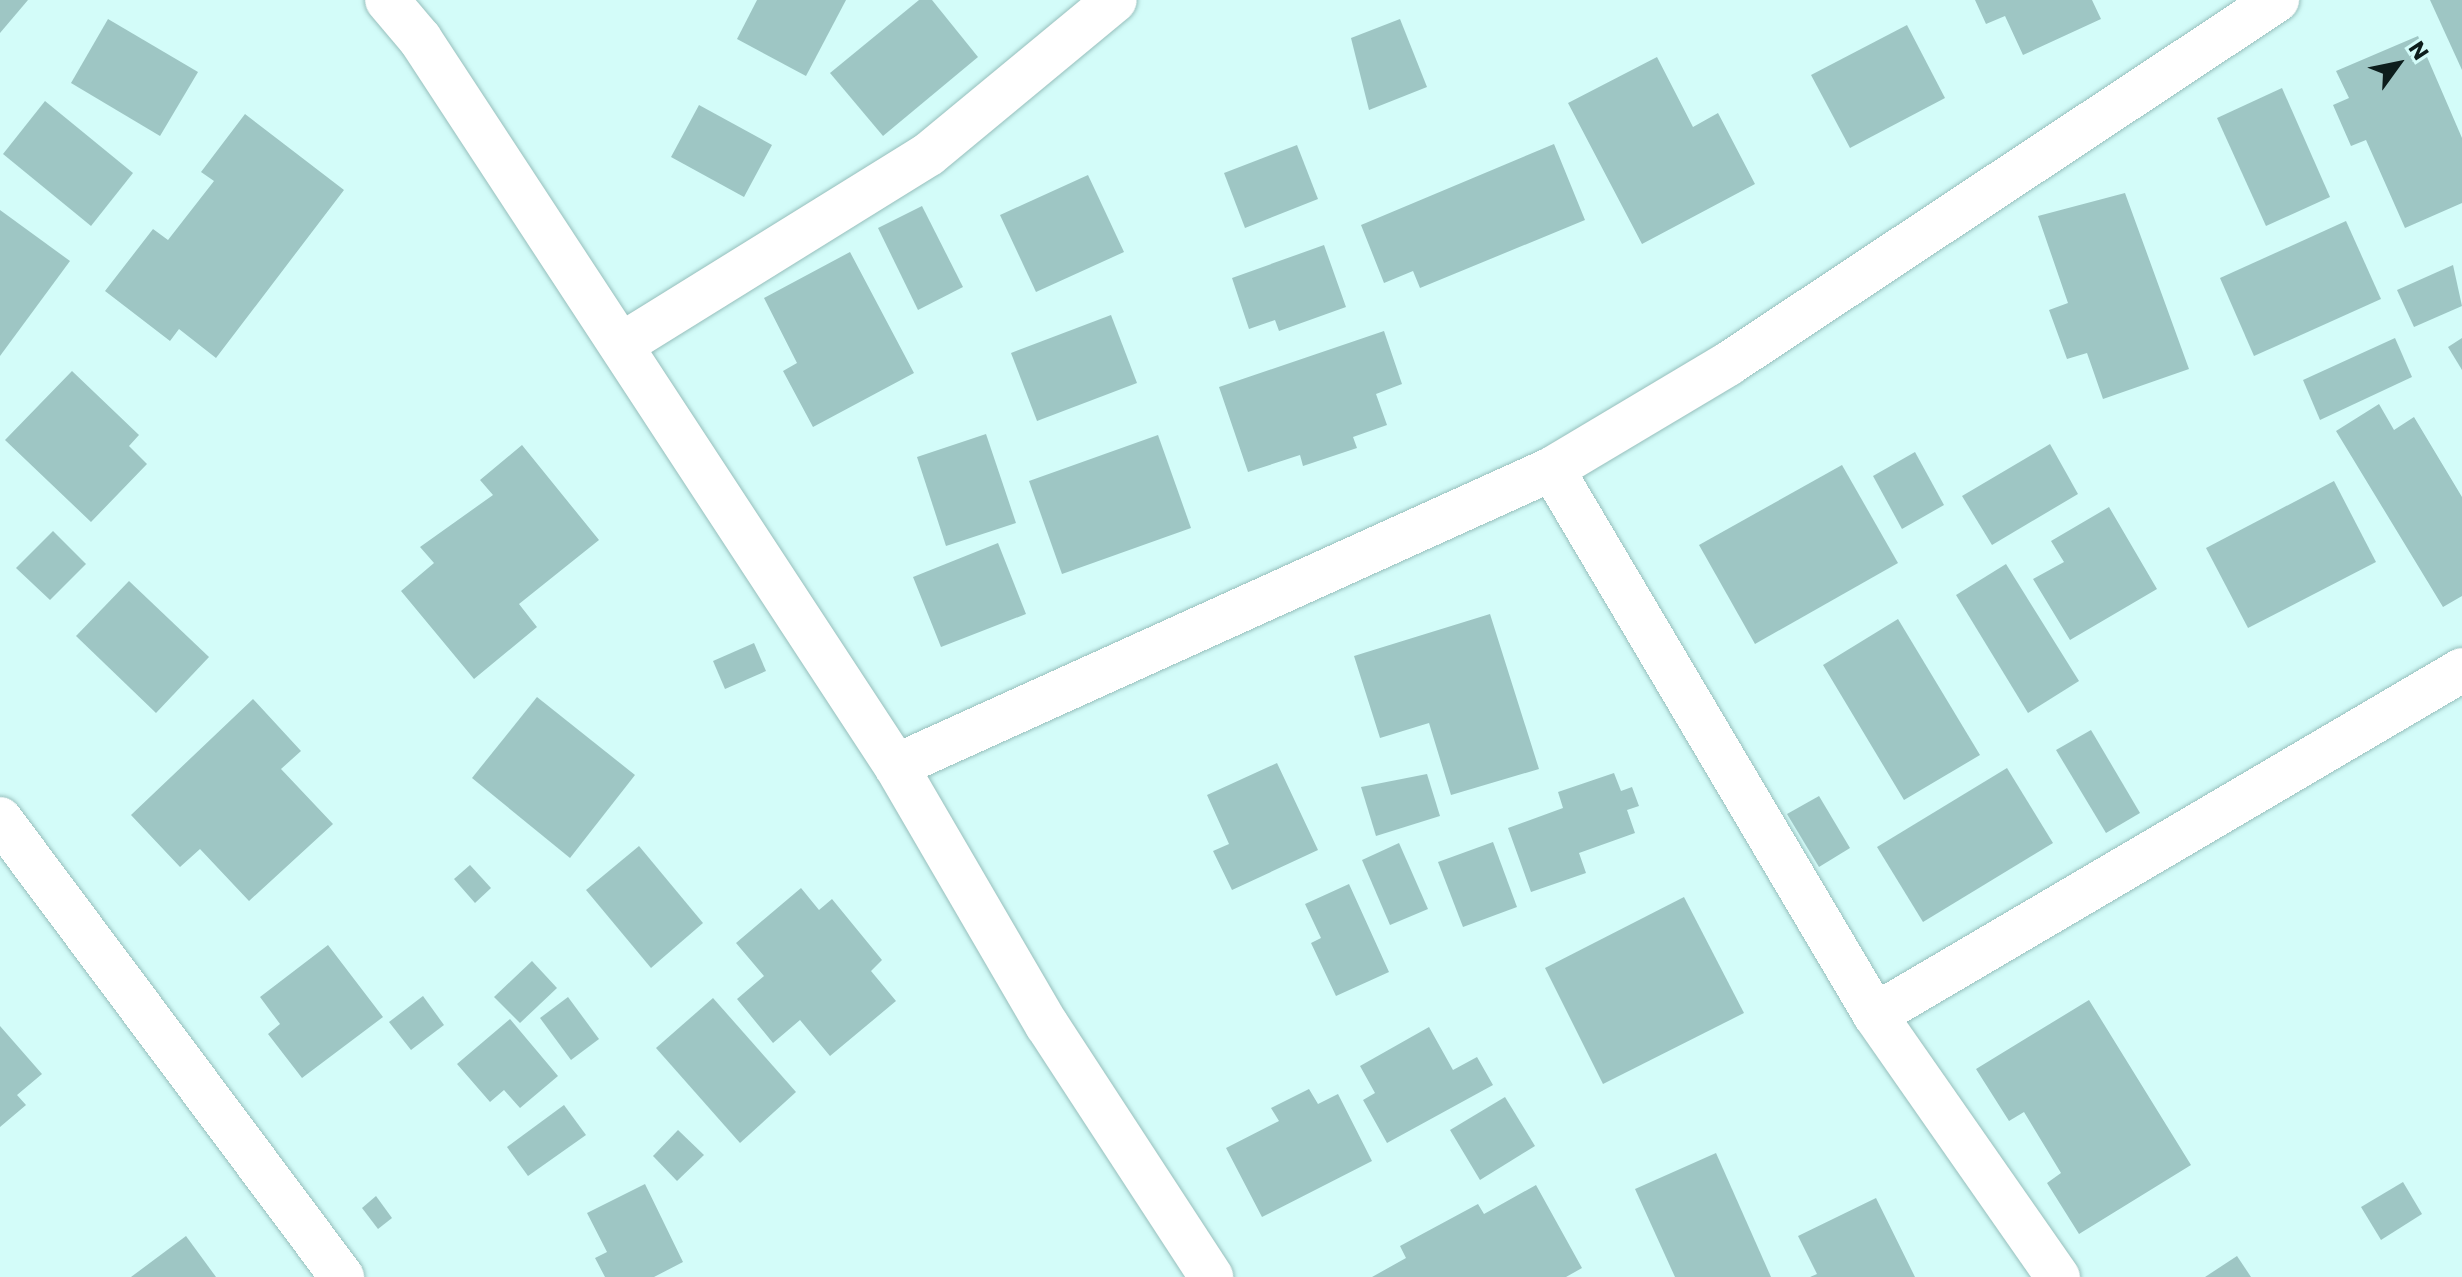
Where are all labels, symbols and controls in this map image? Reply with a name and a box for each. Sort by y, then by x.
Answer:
north arrow [2358,24,2438,104]
text: N [2401,35,2436,66]

